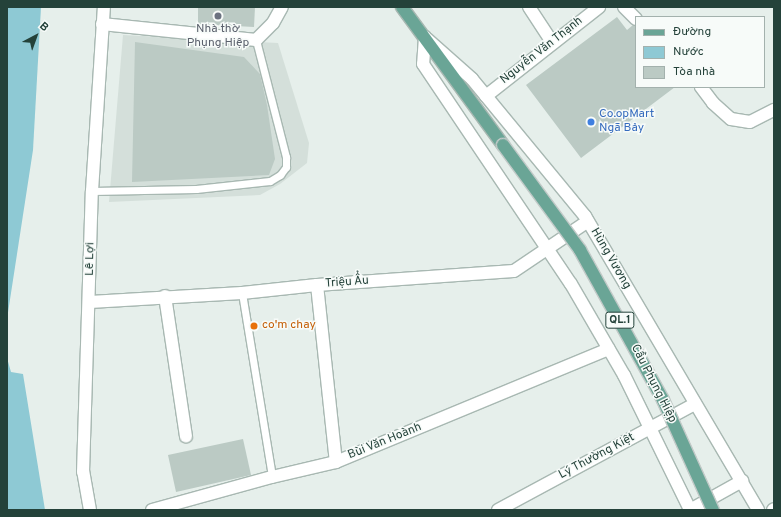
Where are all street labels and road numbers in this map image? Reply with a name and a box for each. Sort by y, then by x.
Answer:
street label: Nguyễn Văn Thạnh [498,14,586,88]
street label: Hùng Vương [587,226,633,292]
street label: Lê Lợi [84,242,98,276]
street label: Triệu Ẩu [324,274,370,292]
road number: QL.1 [605,311,635,329]
street label: Cầu Phụng Hiệp [627,342,679,426]
street label: Bùi Văn Hoành [346,421,424,463]
street label: Lý Thường Kiệt [556,431,638,483]

